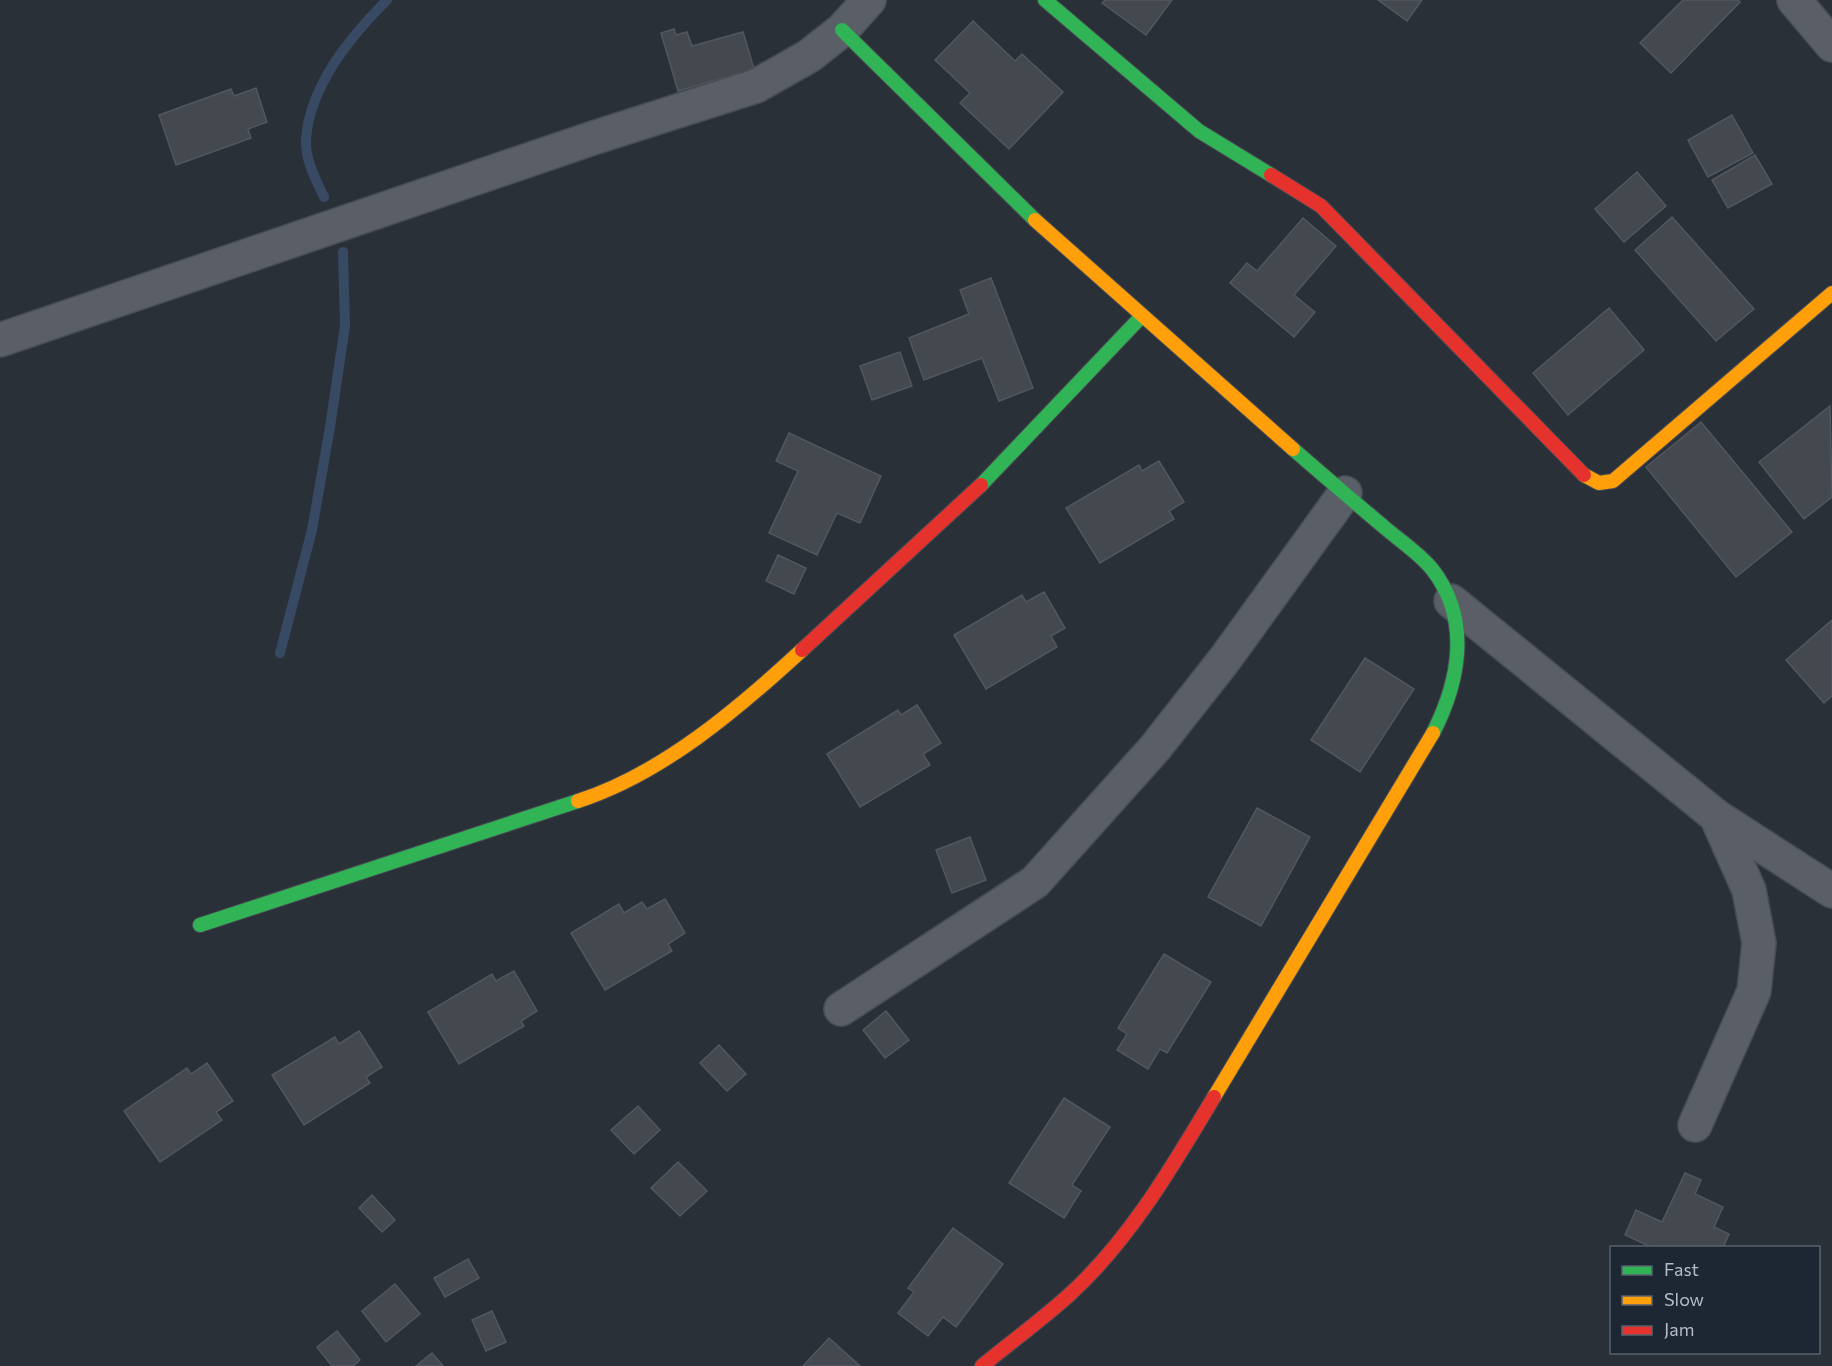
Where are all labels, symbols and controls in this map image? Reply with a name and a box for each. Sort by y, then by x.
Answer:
legend [1610,1246,1820,1354]
text: Fast [1664,1258,1699,1280]
text: Slow [1664,1288,1704,1310]
text: Jam [1664,1318,1694,1340]

